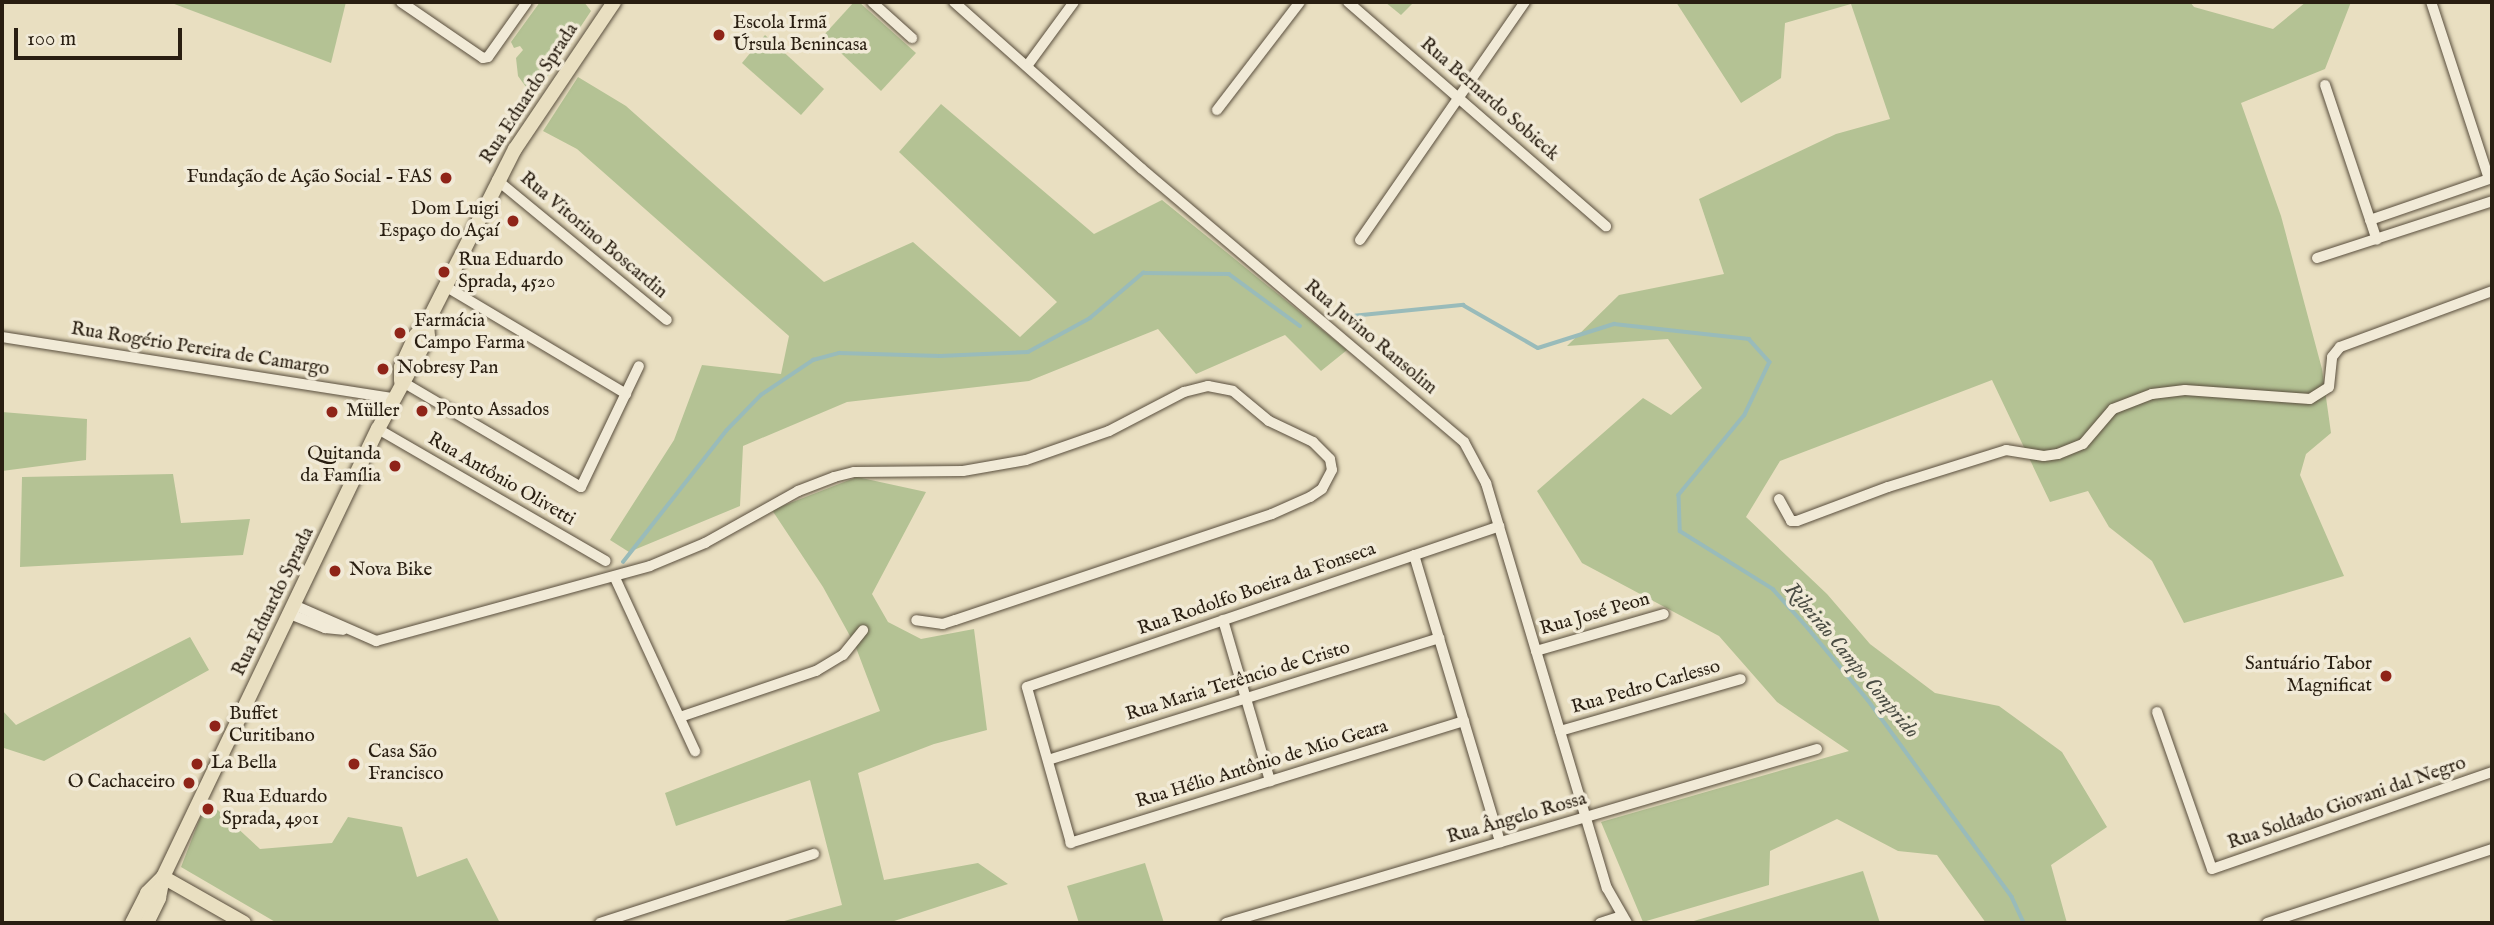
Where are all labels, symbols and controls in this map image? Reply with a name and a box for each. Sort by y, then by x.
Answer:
place label: Escola Irmã Úrsula Benincasa [733,13,868,57]
scale bar [18,14,186,58]
street label: Rua Eduardo Sprada [476,19,584,169]
text: 100 m [27,26,76,53]
marker: Escola Irmã Úrsula Benincasa [711,27,727,43]
street label: Rua Bernardo Sobieck [1415,33,1563,167]
place label: Fundação de Ação Social - FAS [187,167,432,189]
street label: Rua Vitorino Boscardin [515,168,671,304]
marker: Fundação de Ação Social - FAS [438,170,454,186]
place label: Dom Luigi Espaço do Açaí [379,199,499,243]
marker: Dom Luigi Espaço do Açaí [505,213,521,229]
place label: Rua Eduardo Sprada, 4520 [458,250,563,294]
marker: Rua Eduardo Sprada, 4520 [436,264,452,280]
street label: Rua Juvino Ransolim [1299,276,1441,400]
place label: Farmácia Campo Farma [414,311,525,355]
street label: Rua Rogério Pereira de Camargo [69,318,331,382]
marker: Farmácia Campo Farma [392,325,408,341]
place label: Nobresy Pan [397,358,498,380]
marker: Nobresy Pan [375,361,391,377]
place label: Ponto Assados [436,400,549,422]
place label: Müller [346,401,400,423]
marker: Ponto Assados [414,403,430,419]
marker: Müller [324,404,340,420]
street label: Rua Antônio Olivetti [423,428,579,532]
place label: Quitanda da Família [300,444,381,488]
marker: Quitanda da Família [387,458,403,474]
street label: Rua Eduardo Sprada [228,524,320,680]
street label: Rua Rodolfo Boeira da Fonseca [1135,538,1379,642]
place label: Nova Bike [349,560,432,582]
marker: Nova Bike [327,563,343,579]
water label: Ribeirão Campo Comprido [1778,578,1924,744]
street label: Rua José Peon [1537,588,1653,642]
street label: Rua Maria Terêncio de Cristo [1123,637,1353,727]
place label: Santuário Tabor Magnificat [2245,654,2372,698]
street label: Rua Pedro Carlesso [1569,656,1723,720]
marker: Santuário Tabor Magnificat [2378,668,2394,684]
place label: Buffet Curitibano [229,704,315,748]
street label: Rua Hélio Antônio de Mio Geara [1133,716,1391,814]
marker: Buffet Curitibano [207,718,223,734]
place label: Casa São Francisco [368,742,443,786]
street label: Rua Soldado Giovani dal Negro [2225,752,2469,856]
place label: La Bella [211,753,277,775]
marker: La Bella [189,756,205,772]
marker: Casa São Francisco [346,756,362,772]
place label: O Cachaceiro [68,772,175,794]
marker: O Cachaceiro [181,775,197,791]
place label: Rua Eduardo Sprada, 4901 [222,787,327,831]
street label: Rua Ângelo Rossa [1445,788,1589,850]
marker: Rua Eduardo Sprada, 4901 [200,801,216,817]

